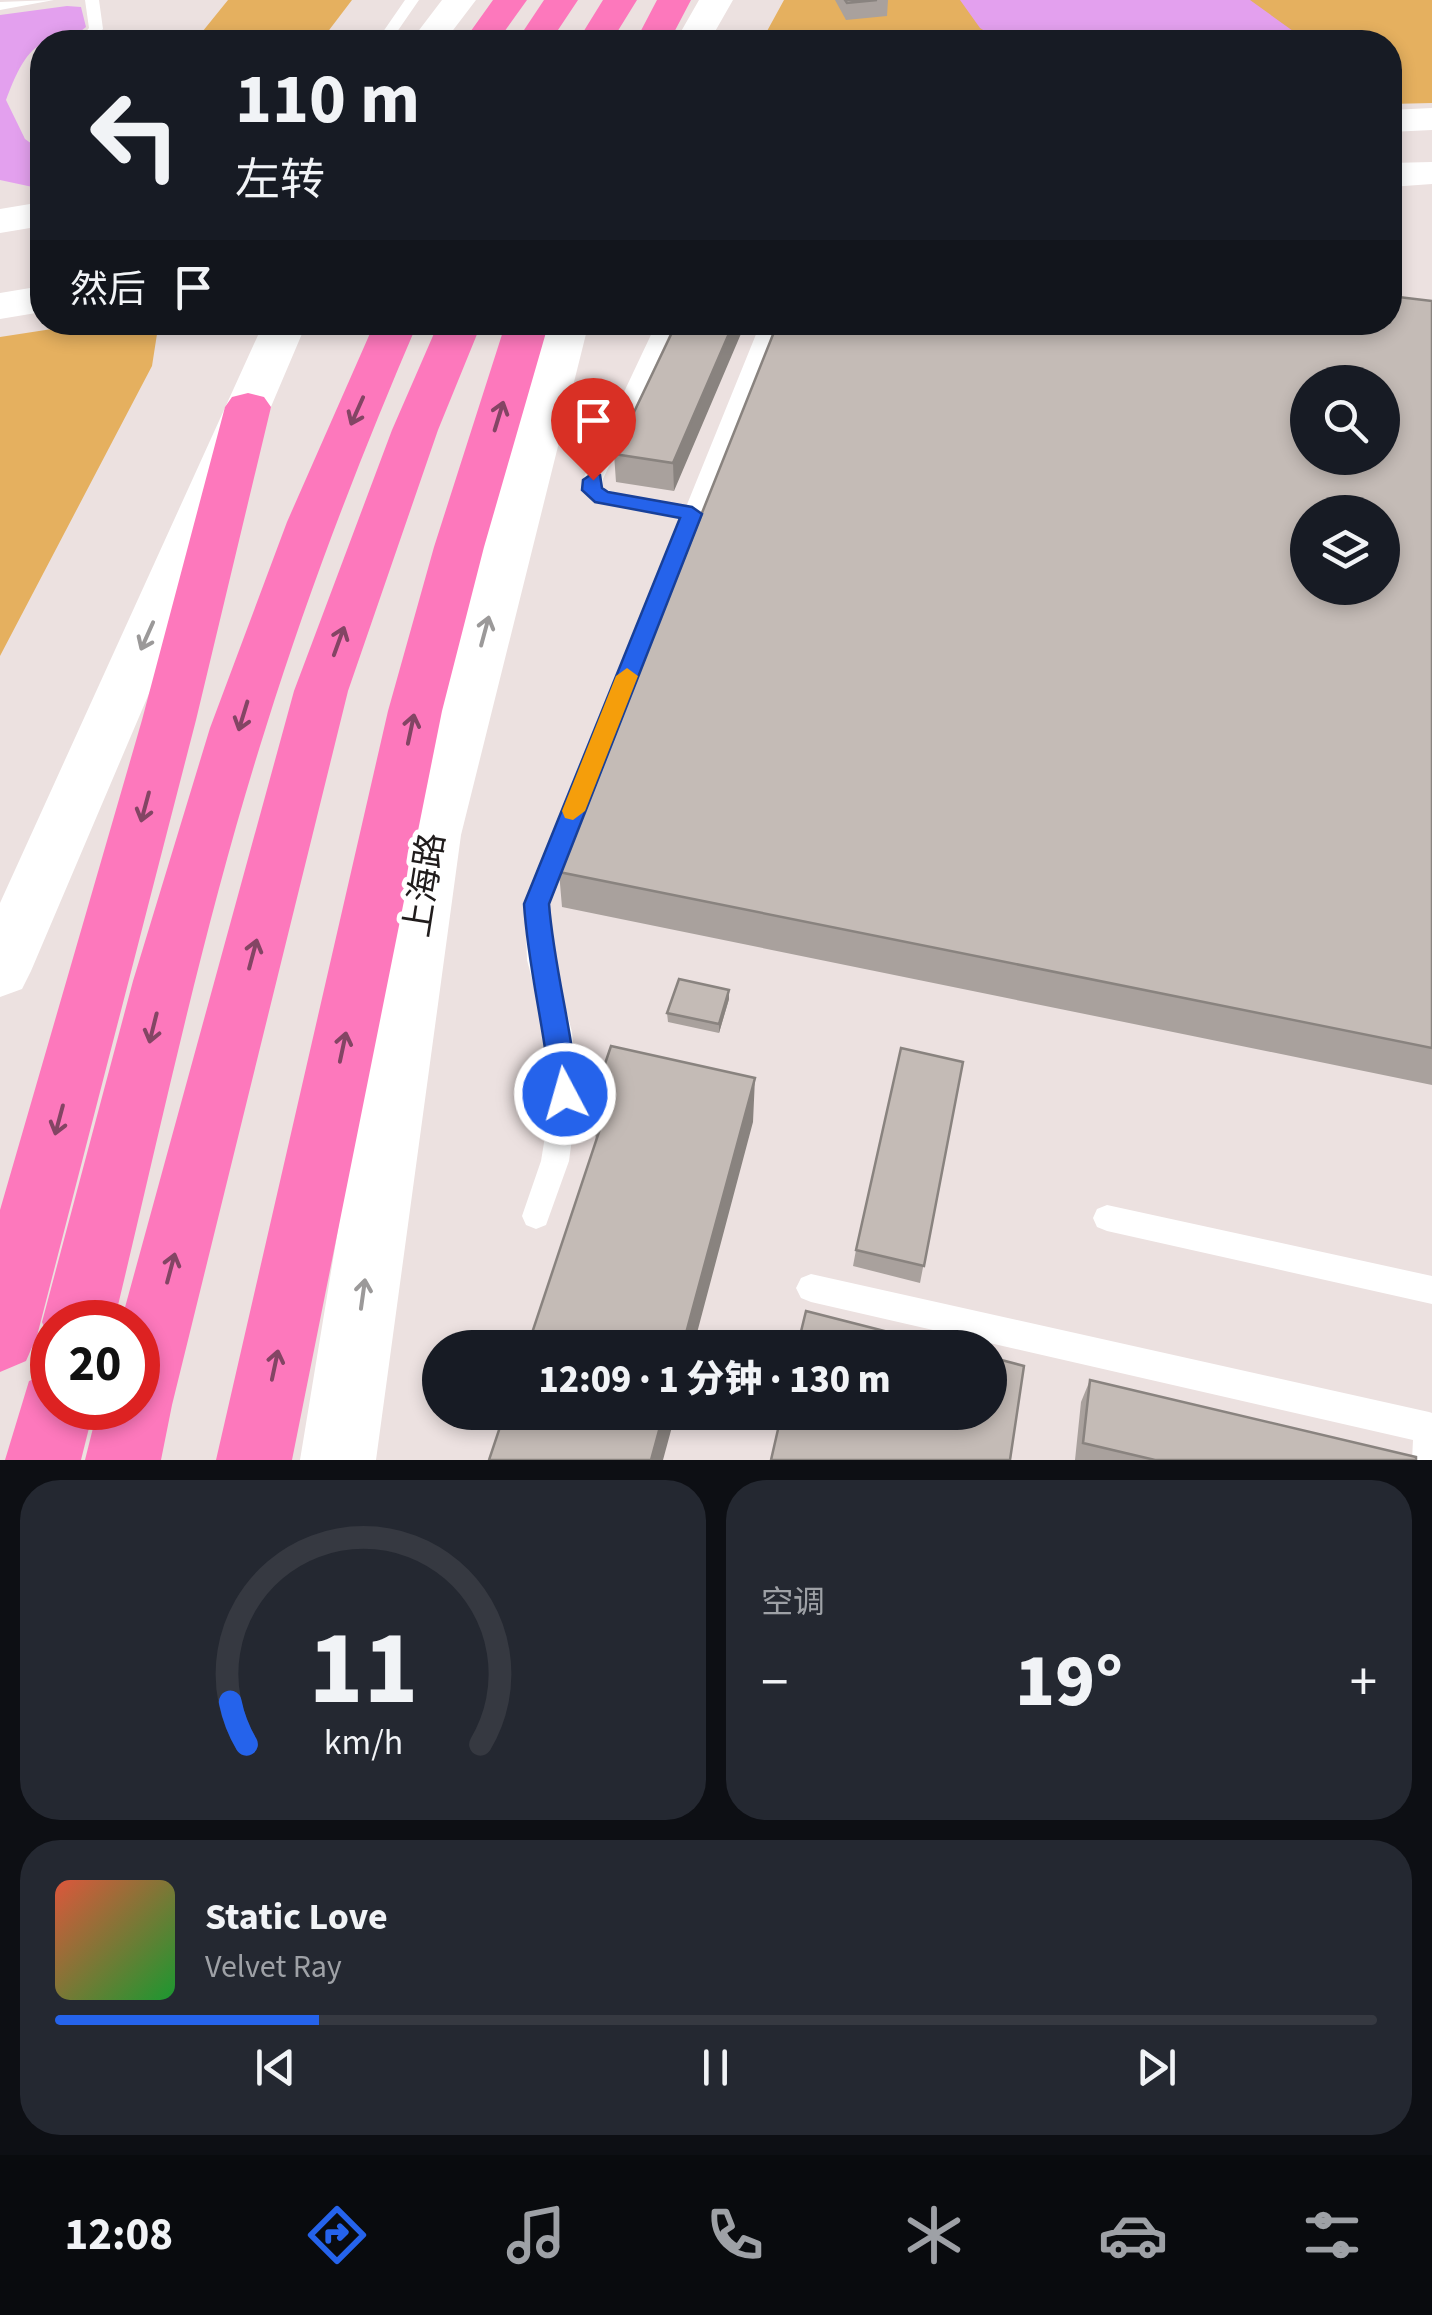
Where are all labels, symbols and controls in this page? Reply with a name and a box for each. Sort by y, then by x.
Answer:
text: 110 m [235,50,420,150]
icon: left [70,70,200,200]
text: 左转 [235,149,325,213]
icon: arrive [166,260,221,315]
text: 然后 [70,263,146,317]
map controls [1290,365,1400,605]
button: search [1290,365,1400,475]
pin [551,378,636,481]
icon: arrive [566,393,621,448]
one-way arrow [347,395,365,426]
one-way arrow [491,401,509,433]
button: layers [1290,495,1400,605]
one-way arrow [476,616,495,647]
one-way arrow [137,620,155,651]
one-way arrow [331,626,349,657]
one-way arrow [233,699,251,731]
one-way arrow [403,714,421,746]
one-way arrow [135,791,153,822]
street label: 上海路 [392,829,458,941]
one-way arrow [244,939,263,970]
one-way arrow [143,1012,162,1043]
one-way arrow [334,1032,353,1064]
position arrow [513,1042,617,1146]
one-way arrow [49,1104,68,1135]
one-way arrow [162,1253,181,1284]
one-way arrow [354,1279,373,1311]
speed limit sign: 20 [30,1300,160,1430]
one-way arrow [266,1350,285,1382]
text: 12:09 · 1 分钟 · 130 m [538,1353,891,1407]
text: 空调 [761,1580,825,1626]
text: 11 [308,1596,418,1744]
text: 19° [1015,1628,1123,1735]
text: − [761,1644,788,1722]
text: + [1350,1644,1377,1722]
text: km/h [323,1717,403,1768]
text: Static Love [205,1890,388,1944]
text: Velvet Ray [205,1944,342,1990]
icon: previous [248,2040,303,2095]
icon: pause [688,2040,743,2095]
icon: next [1129,2040,1184,2095]
icon: directions [302,2200,372,2270]
icon: music [501,2200,571,2270]
icon: phone [700,2200,770,2270]
icon: climate [899,2200,969,2270]
icon: car [1098,2200,1168,2270]
icon: filters [1297,2200,1367,2270]
text: 12:08 [65,2203,173,2267]

